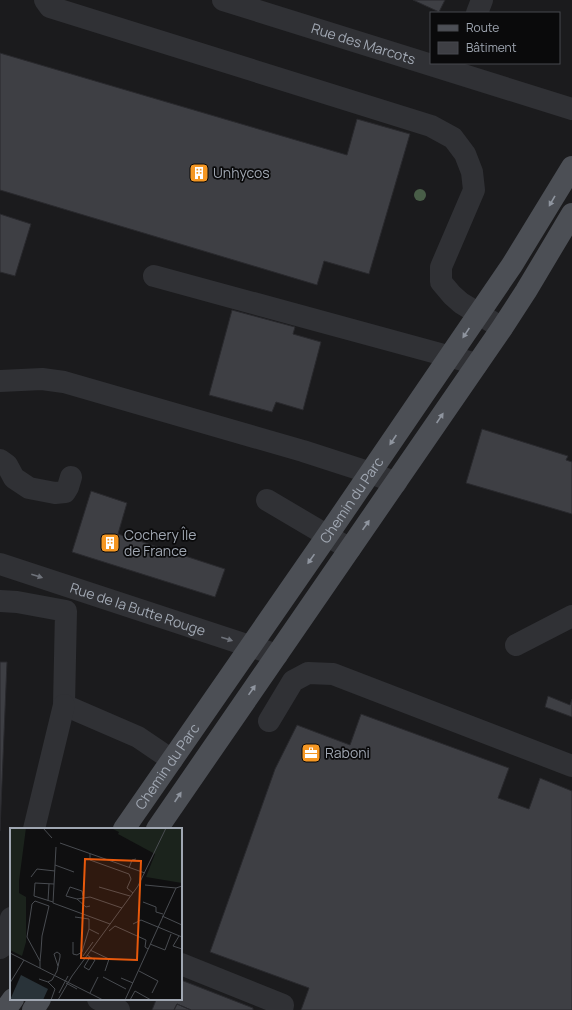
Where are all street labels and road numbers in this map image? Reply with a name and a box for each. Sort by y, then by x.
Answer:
street label: Rue des Marcots [309,18,418,69]
street label: Chemin du Parc [315,453,388,547]
street label: Rue de la Butte Rouge [68,578,208,640]
street label: Chemin du Parc [130,719,203,813]

